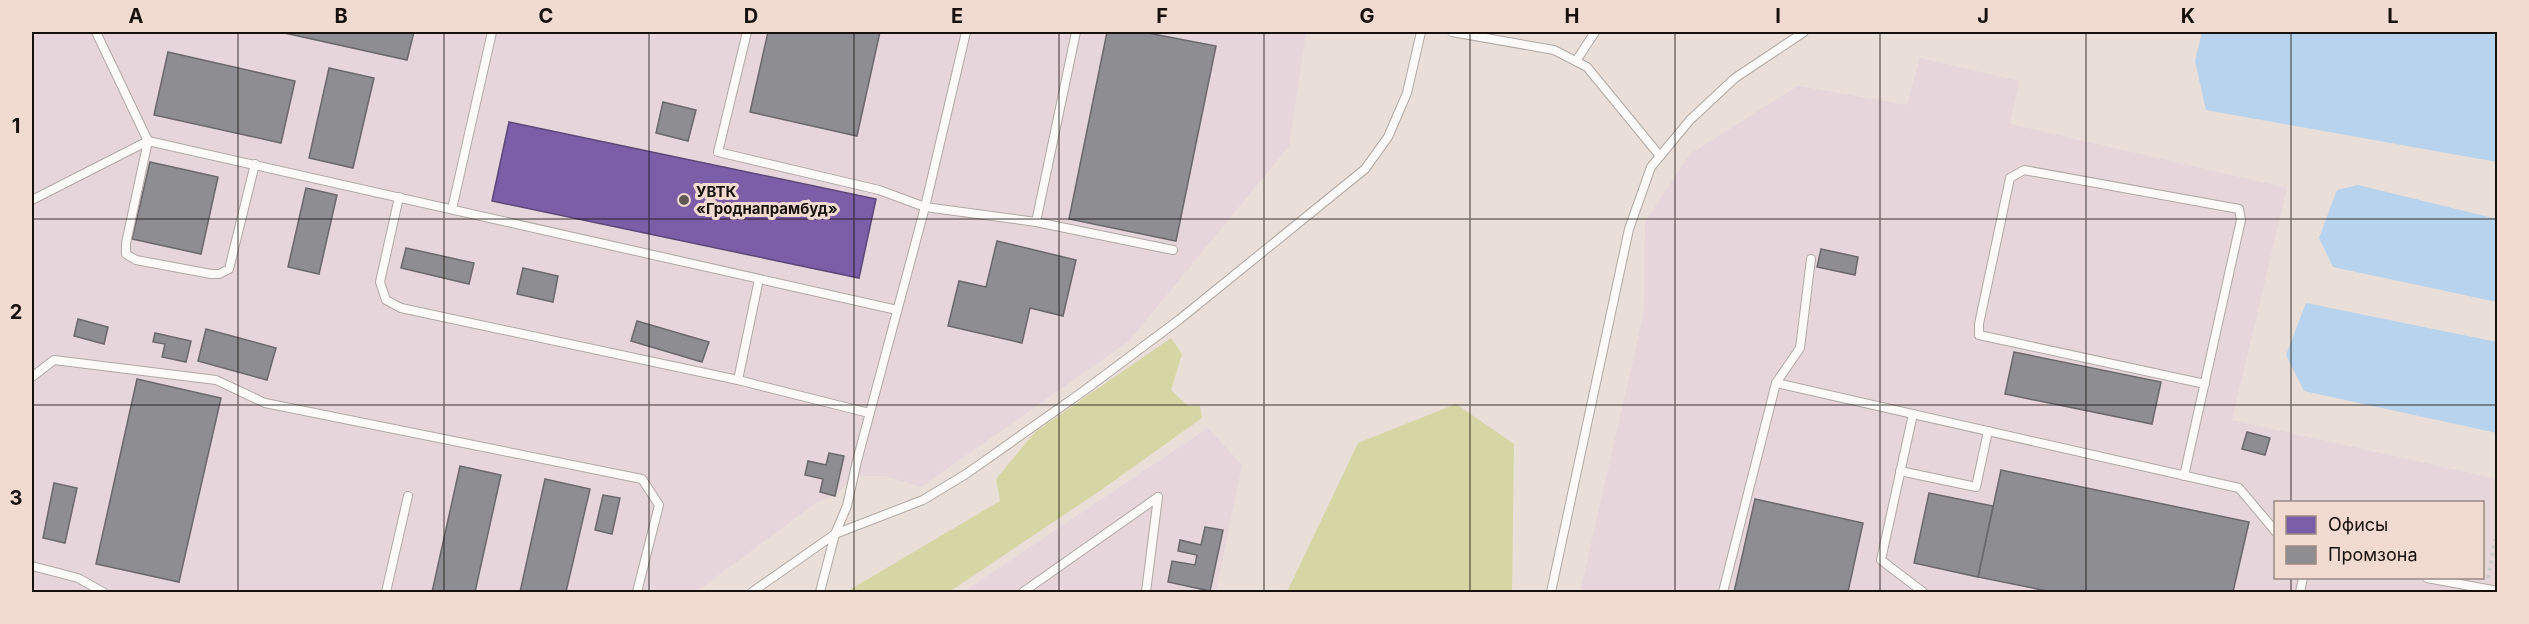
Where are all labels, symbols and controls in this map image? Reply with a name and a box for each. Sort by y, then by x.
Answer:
text: A [129,4,144,28]
text: B [334,4,348,28]
text: C [539,4,553,28]
text: D [744,4,758,28]
text: E [951,4,963,28]
text: F [1156,4,1168,28]
text: G [1359,4,1375,28]
text: H [1565,4,1579,28]
text: I [1775,4,1781,28]
text: J [1977,4,1989,28]
text: K [2181,4,2195,28]
text: L [2387,4,2399,28]
text: 1 [12,114,20,138]
place label: УВТК «Гроднапрамбуд» [696,182,838,218]
marker: УВТК «Гроднапрамбуд» [677,193,691,207]
text: 2 [10,300,22,324]
text: 3 [10,486,22,510]
legend [2274,501,2484,579]
text: Офисы [2328,514,2388,535]
text: Промзона [2328,544,2418,565]

